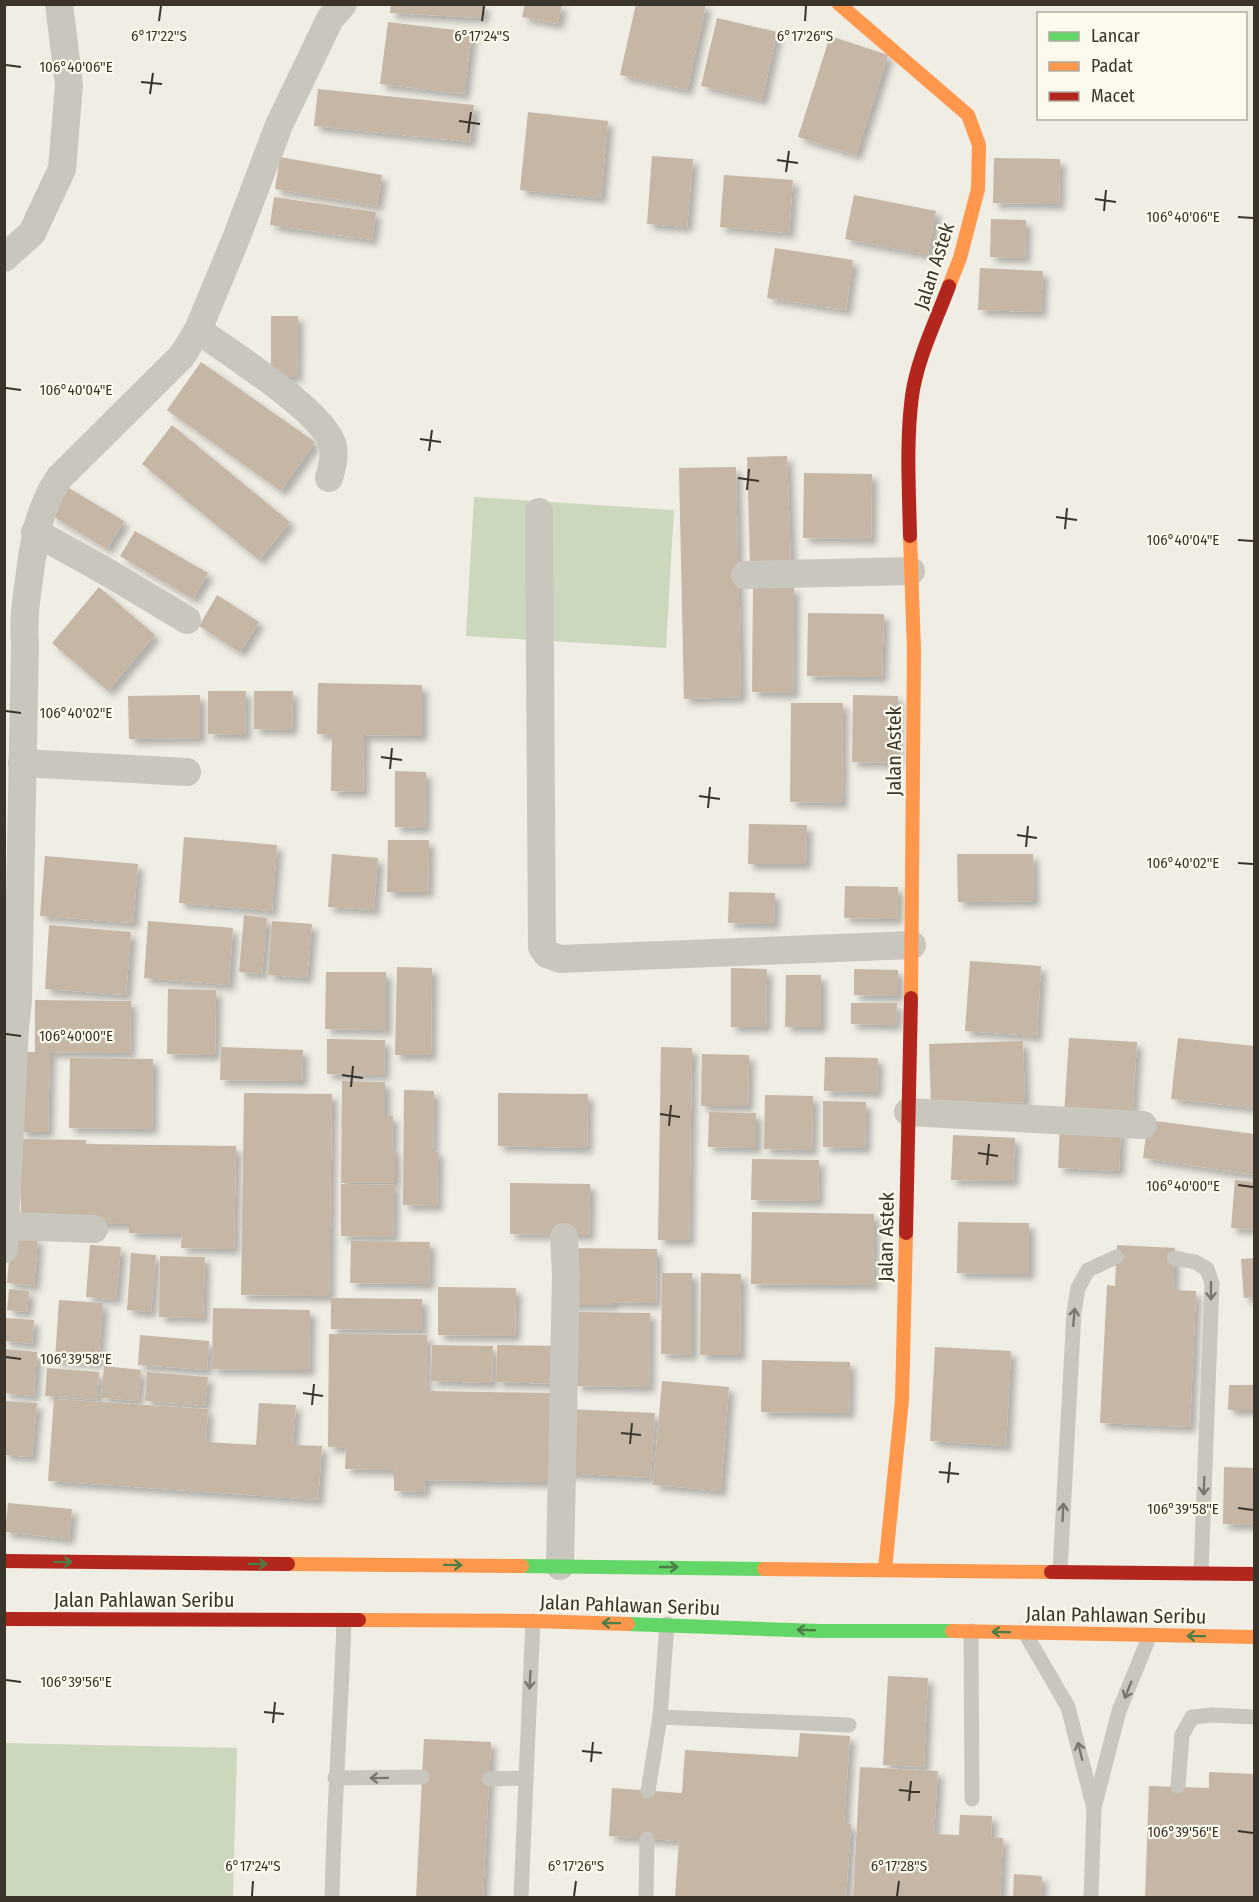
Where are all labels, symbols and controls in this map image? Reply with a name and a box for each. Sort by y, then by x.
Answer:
legend [1037,12,1247,120]
text: Lancar [1091,25,1140,47]
text: 6°17'22"S [131,27,187,45]
text: 6°17'24"S [454,27,510,45]
text: 6°17'26"S [777,27,833,45]
text: Padat [1091,55,1133,77]
text: 106°40'06"E [39,58,113,76]
text: Macet [1091,85,1135,107]
text: 106°40'06"E [1146,208,1220,226]
street label: Jalan Astek [909,219,959,312]
text: 106°40'04"E [40,381,112,399]
text: 106°40'04"E [1147,531,1219,549]
text: 106°40'02"E [40,704,112,722]
street label: Jalan Astek [882,705,906,796]
text: 106°40'02"E [1147,854,1219,872]
text: 106°40'00"E [39,1027,113,1045]
text: 106°40'00"E [1146,1177,1220,1195]
street label: Jalan Astek [873,1191,899,1282]
one-way arrow [1205,1281,1217,1301]
one-way arrow [1069,1308,1080,1328]
text: 106°39'58"E [40,1350,112,1368]
one-way arrow [1199,1475,1210,1495]
text: 106°39'58"E [1147,1500,1219,1518]
one-way arrow [1057,1502,1068,1522]
one-way arrow [52,1556,72,1568]
one-way arrow [247,1558,267,1570]
one-way arrow [442,1560,462,1571]
one-way arrow [658,1561,678,1573]
street label: Jalan Pahlawan Seribu [54,1588,234,1612]
street label: Jalan Pahlawan Seribu [539,1590,721,1620]
street label: Jalan Pahlawan Seribu [1025,1601,1207,1629]
one-way arrow [602,1617,622,1629]
one-way arrow [797,1625,817,1636]
one-way arrow [992,1626,1012,1638]
one-way arrow [1187,1630,1207,1642]
one-way arrow [524,1669,535,1689]
text: 106°39'56"E [40,1673,112,1691]
one-way arrow [1122,1680,1133,1698]
one-way arrow [1073,1742,1085,1761]
one-way arrow [369,1772,389,1784]
text: 106°39'56"E [1147,1823,1219,1841]
text: 6°17'24"S [225,1857,281,1875]
text: 6°17'26"S [548,1857,604,1875]
text: 6°17'28"S [871,1857,927,1875]

